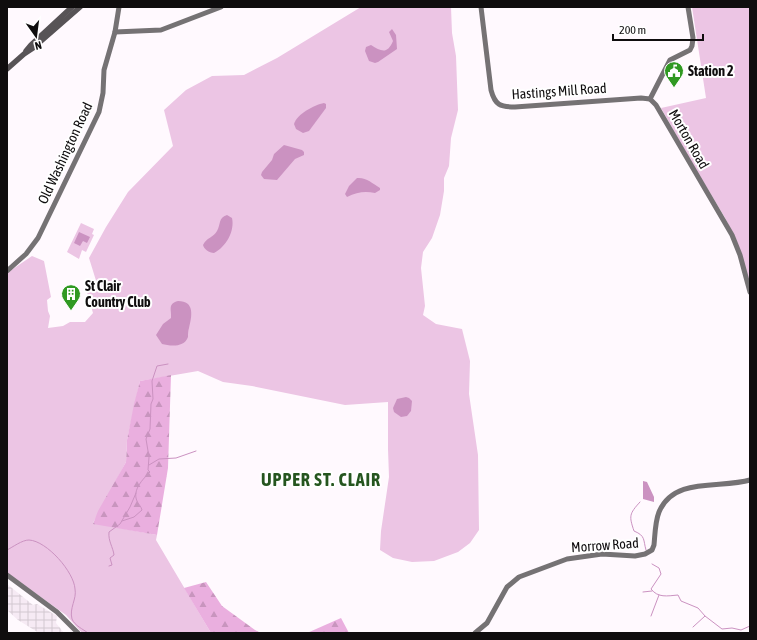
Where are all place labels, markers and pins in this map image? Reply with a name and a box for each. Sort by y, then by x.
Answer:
public building icon: Station 2 [663,60,685,88]
place label: Station 2 [688,63,734,79]
place label: St Clair Country Club [85,278,151,310]
building icon: St Clair Country Club [60,283,82,311]

